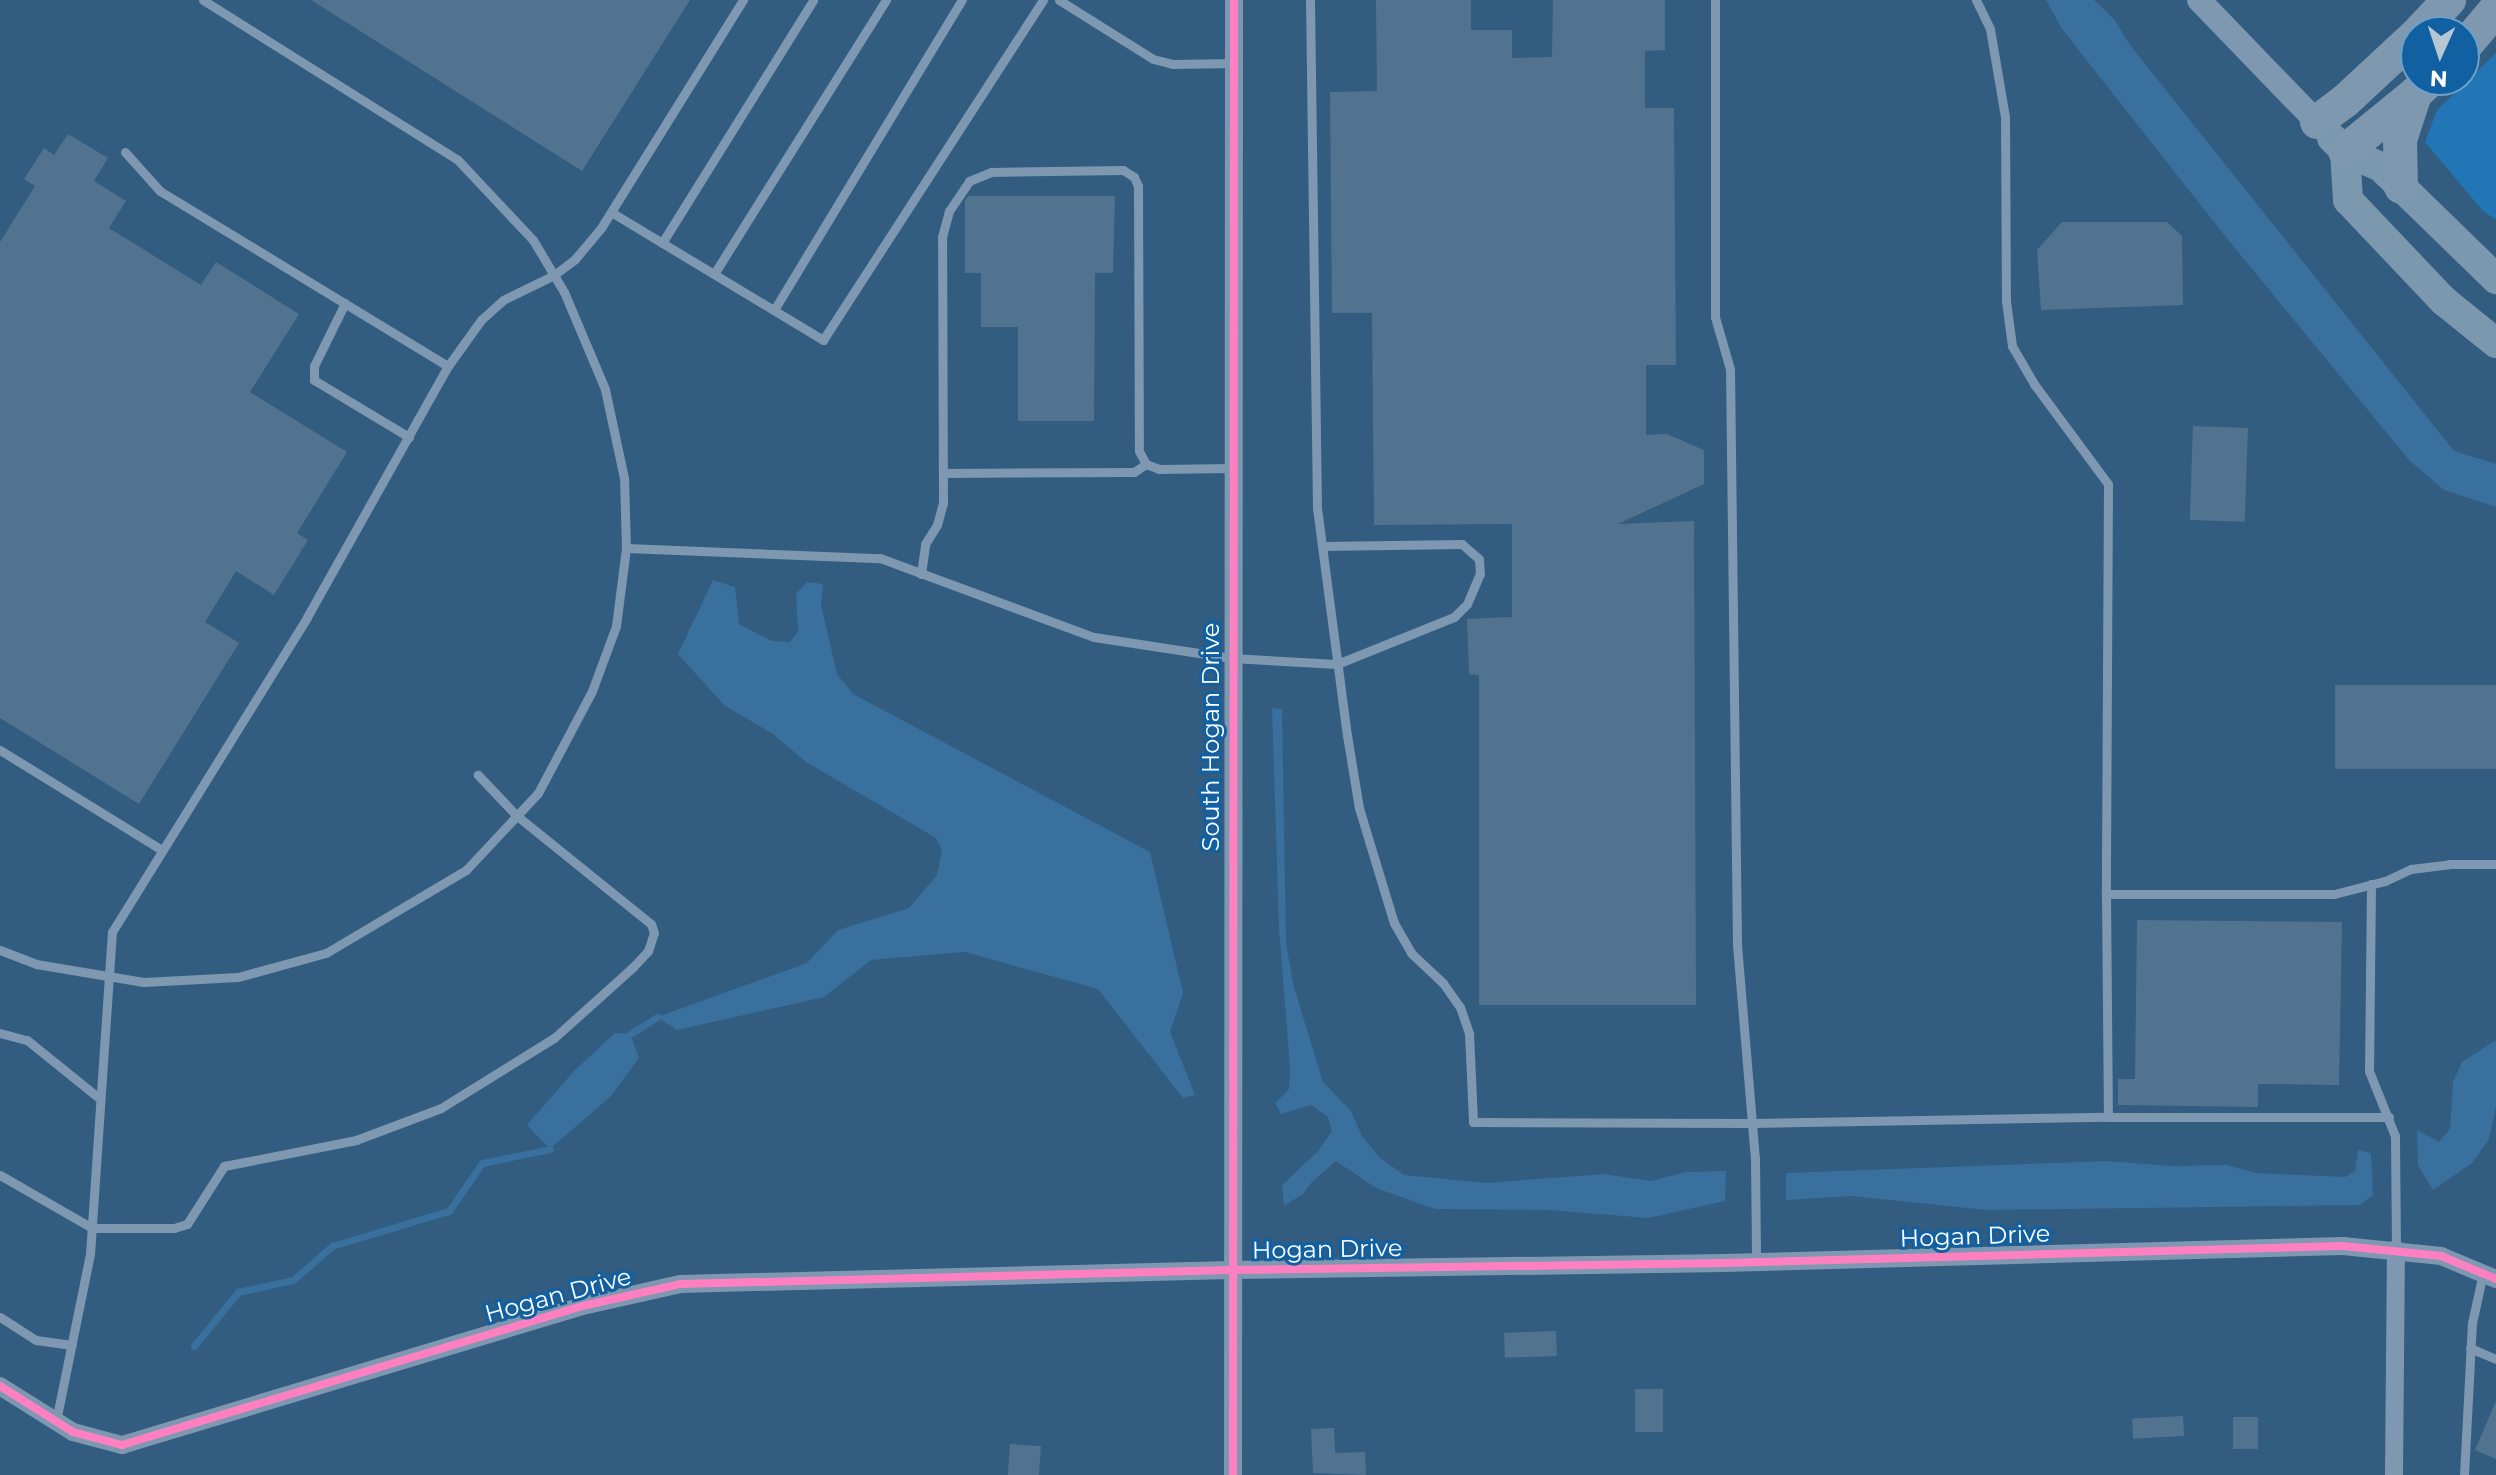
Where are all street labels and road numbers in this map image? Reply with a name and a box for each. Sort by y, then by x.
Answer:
street label: South Hogan Drive [1197,623,1225,851]
street label: Hogan Drive [1899,1219,2051,1253]
street label: Hogan Drive [1251,1233,1403,1265]
street label: Hogan Drive [482,1262,634,1328]

